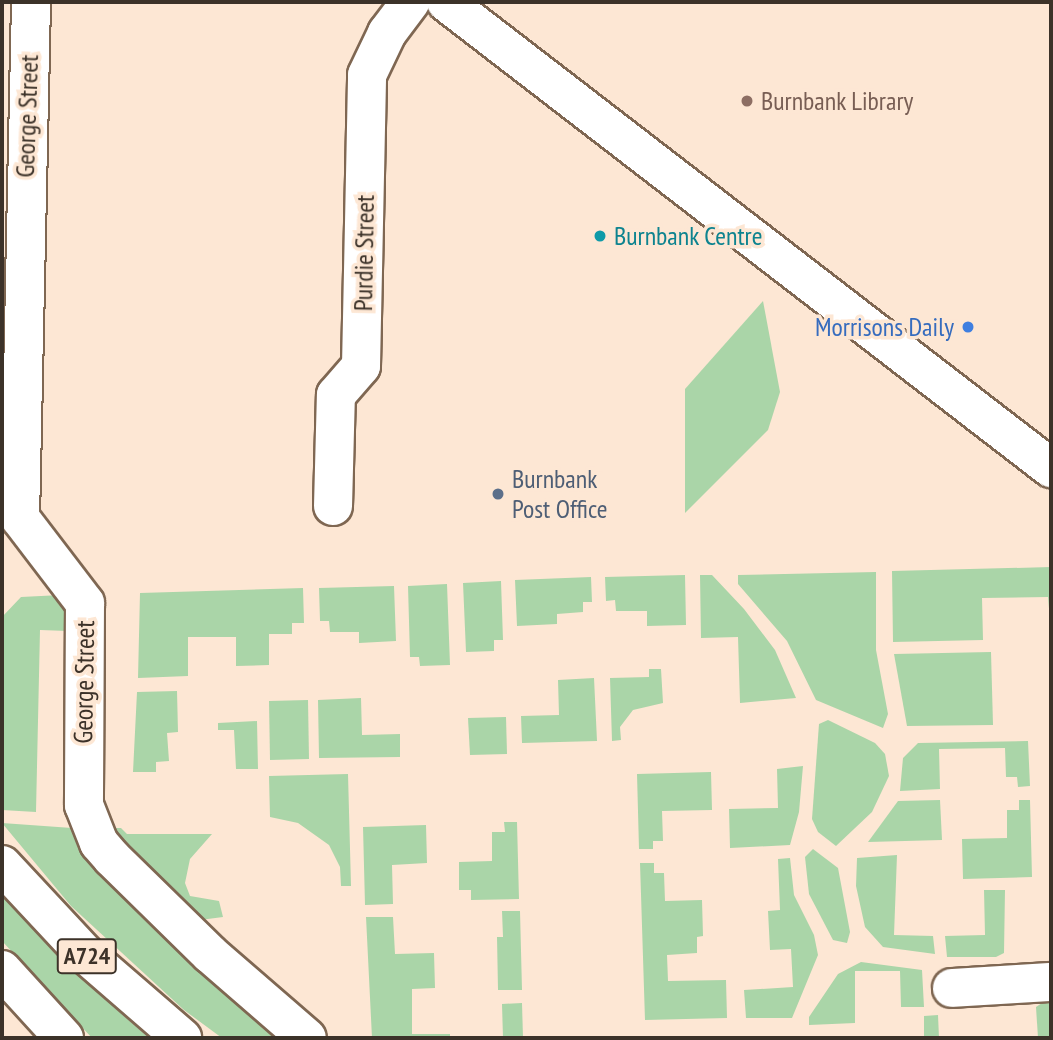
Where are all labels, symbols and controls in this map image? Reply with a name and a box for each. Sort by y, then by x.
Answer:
street label: George Street [9,54,45,178]
place label: Burnbank Library [761,85,914,117]
marker: Burnbank Library [739,93,755,109]
street label: Purdie Street [347,195,381,311]
place label: Burnbank Centre [614,220,763,252]
marker: Burnbank Centre [592,228,608,244]
place label: Morrisons Daily [815,311,954,343]
marker: Morrisons Daily [960,319,976,335]
place label: Burnbank Post Office [512,463,608,524]
marker: Burnbank Post Office [490,486,506,502]
street label: George Street [67,620,101,744]
road number: A724 [56,936,119,976]

